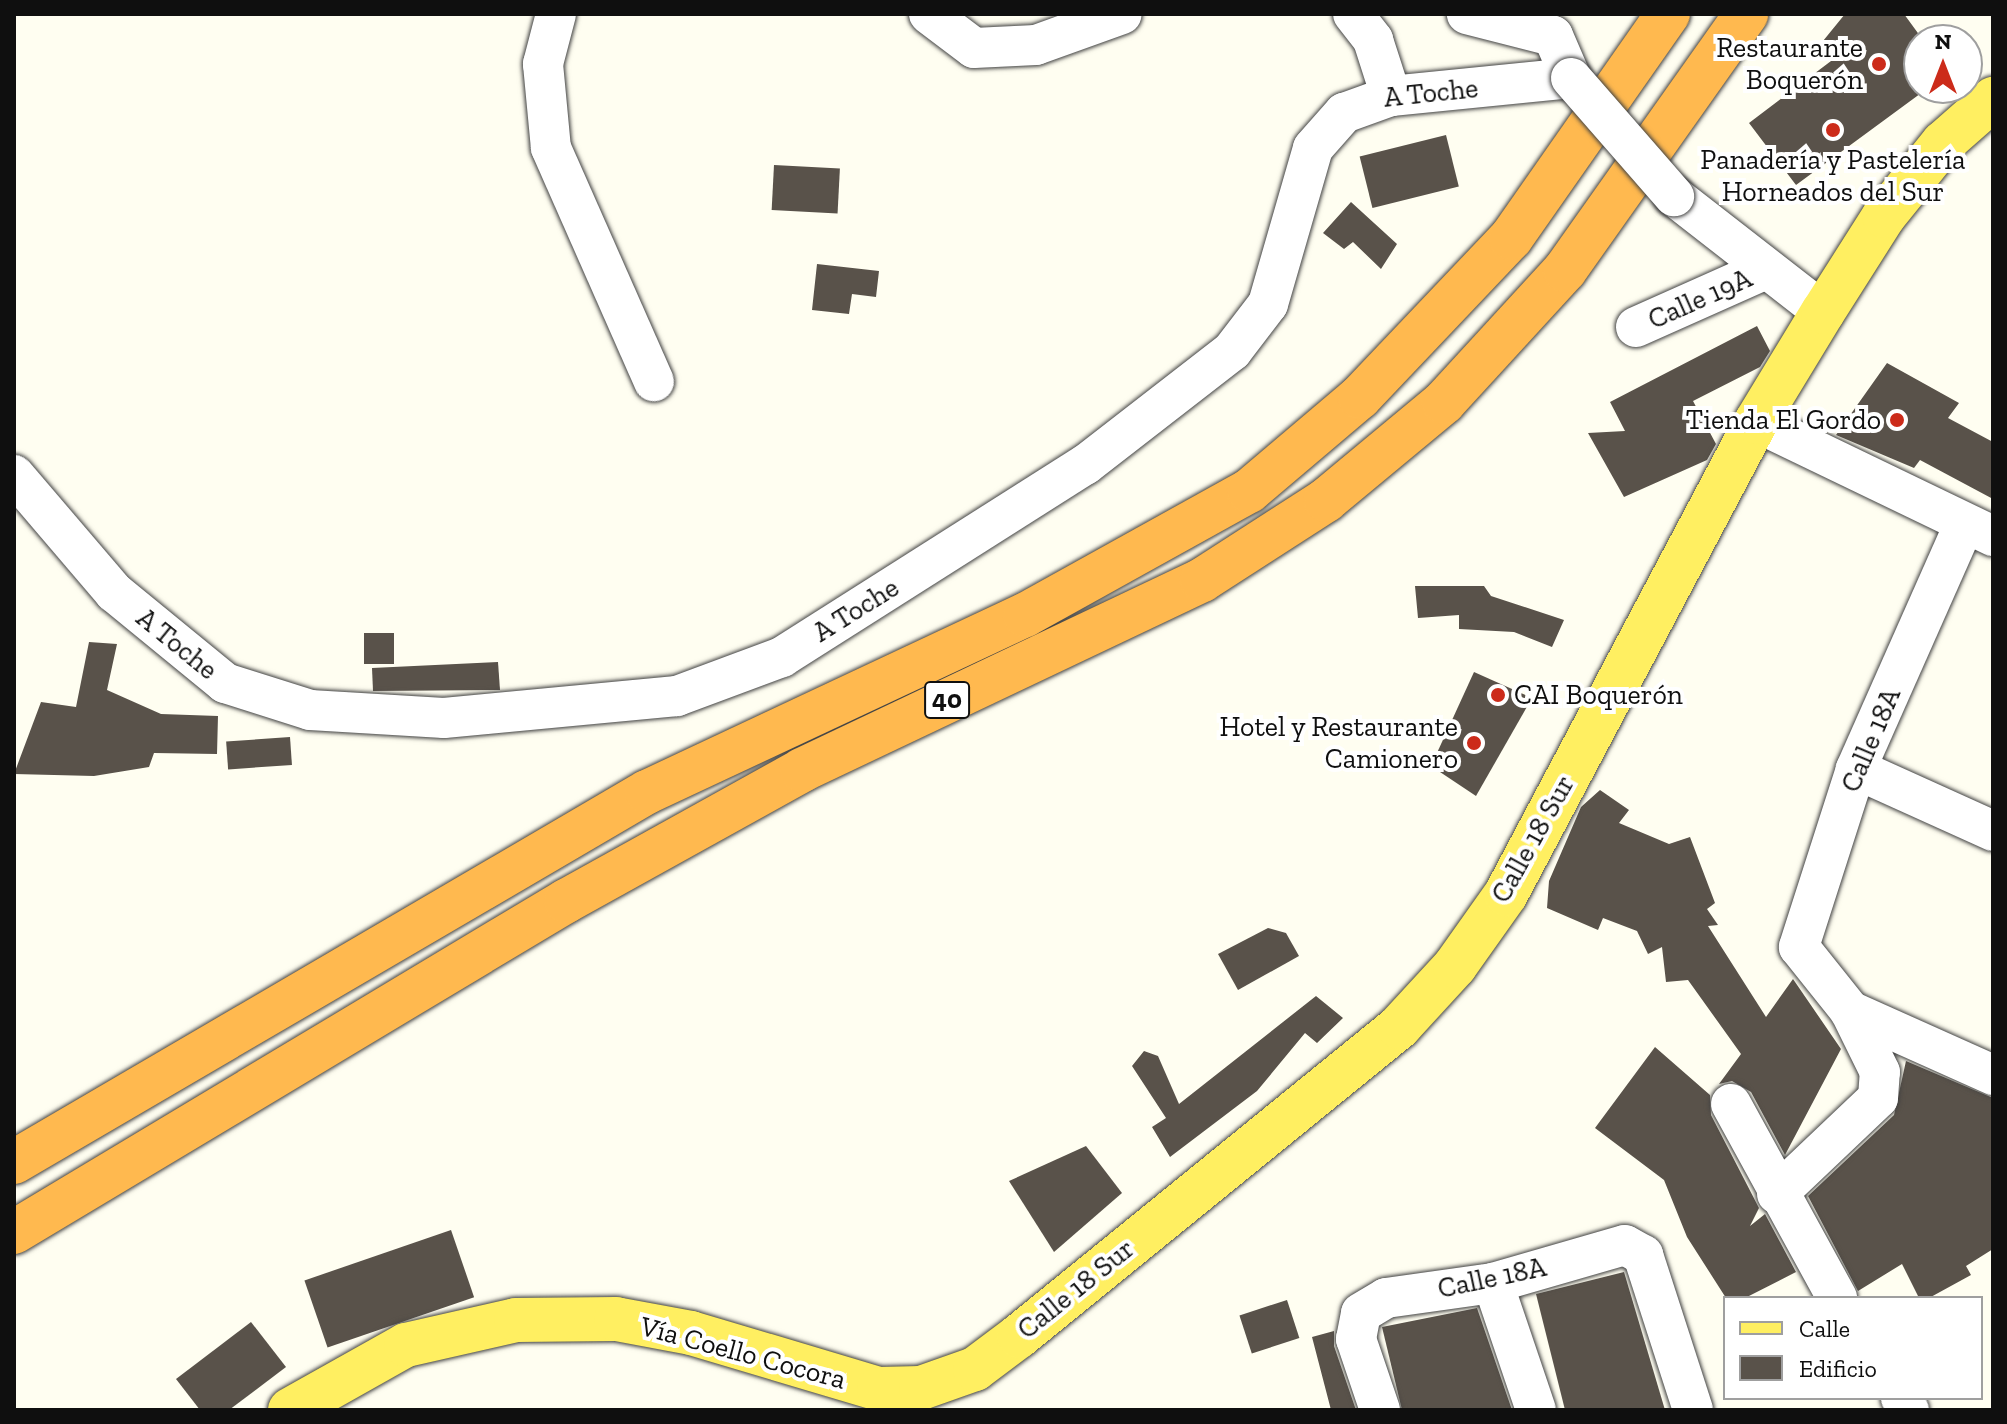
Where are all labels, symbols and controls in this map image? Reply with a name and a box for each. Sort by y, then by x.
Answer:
north arrow [1903,24,1983,104]
text: N [1935,28,1951,55]
place label: Restaurante Boquerón [1716,31,1863,97]
marker: Restaurante Boquerón [1870,55,1888,73]
street label: A Toche [1381,71,1481,115]
marker: Panadería y Pastelería Horneados del Sur [1824,121,1842,139]
place label: Panadería y Pastelería Horneados del Sur [1700,143,1966,209]
street label: Calle 19A [1643,261,1757,337]
place label: Tienda El Gordo [1686,403,1881,437]
marker: Tienda El Gordo [1888,411,1906,429]
street label: A Toche [806,570,906,650]
street label: A Toche [129,601,225,687]
road number: 40 [923,678,971,722]
place label: CAI Boquerón [1514,678,1683,712]
street label: Calle 18A [1834,683,1908,797]
marker: CAI Boquerón [1489,686,1507,704]
place label: Hotel y Restaurante Camionero [1218,710,1458,776]
marker: Hotel y Restaurante Camionero [1465,734,1483,752]
street label: Calle 18 Sur [1484,769,1582,909]
street label: Calle 18 Sur [1011,1232,1141,1346]
street label: Calle 18A [1435,1250,1549,1306]
legend [1723,1296,1983,1400]
street label: Vía Coello Cocora [636,1309,850,1397]
text: Calle [1799,1314,1850,1343]
text: Edificio [1799,1354,1877,1383]

